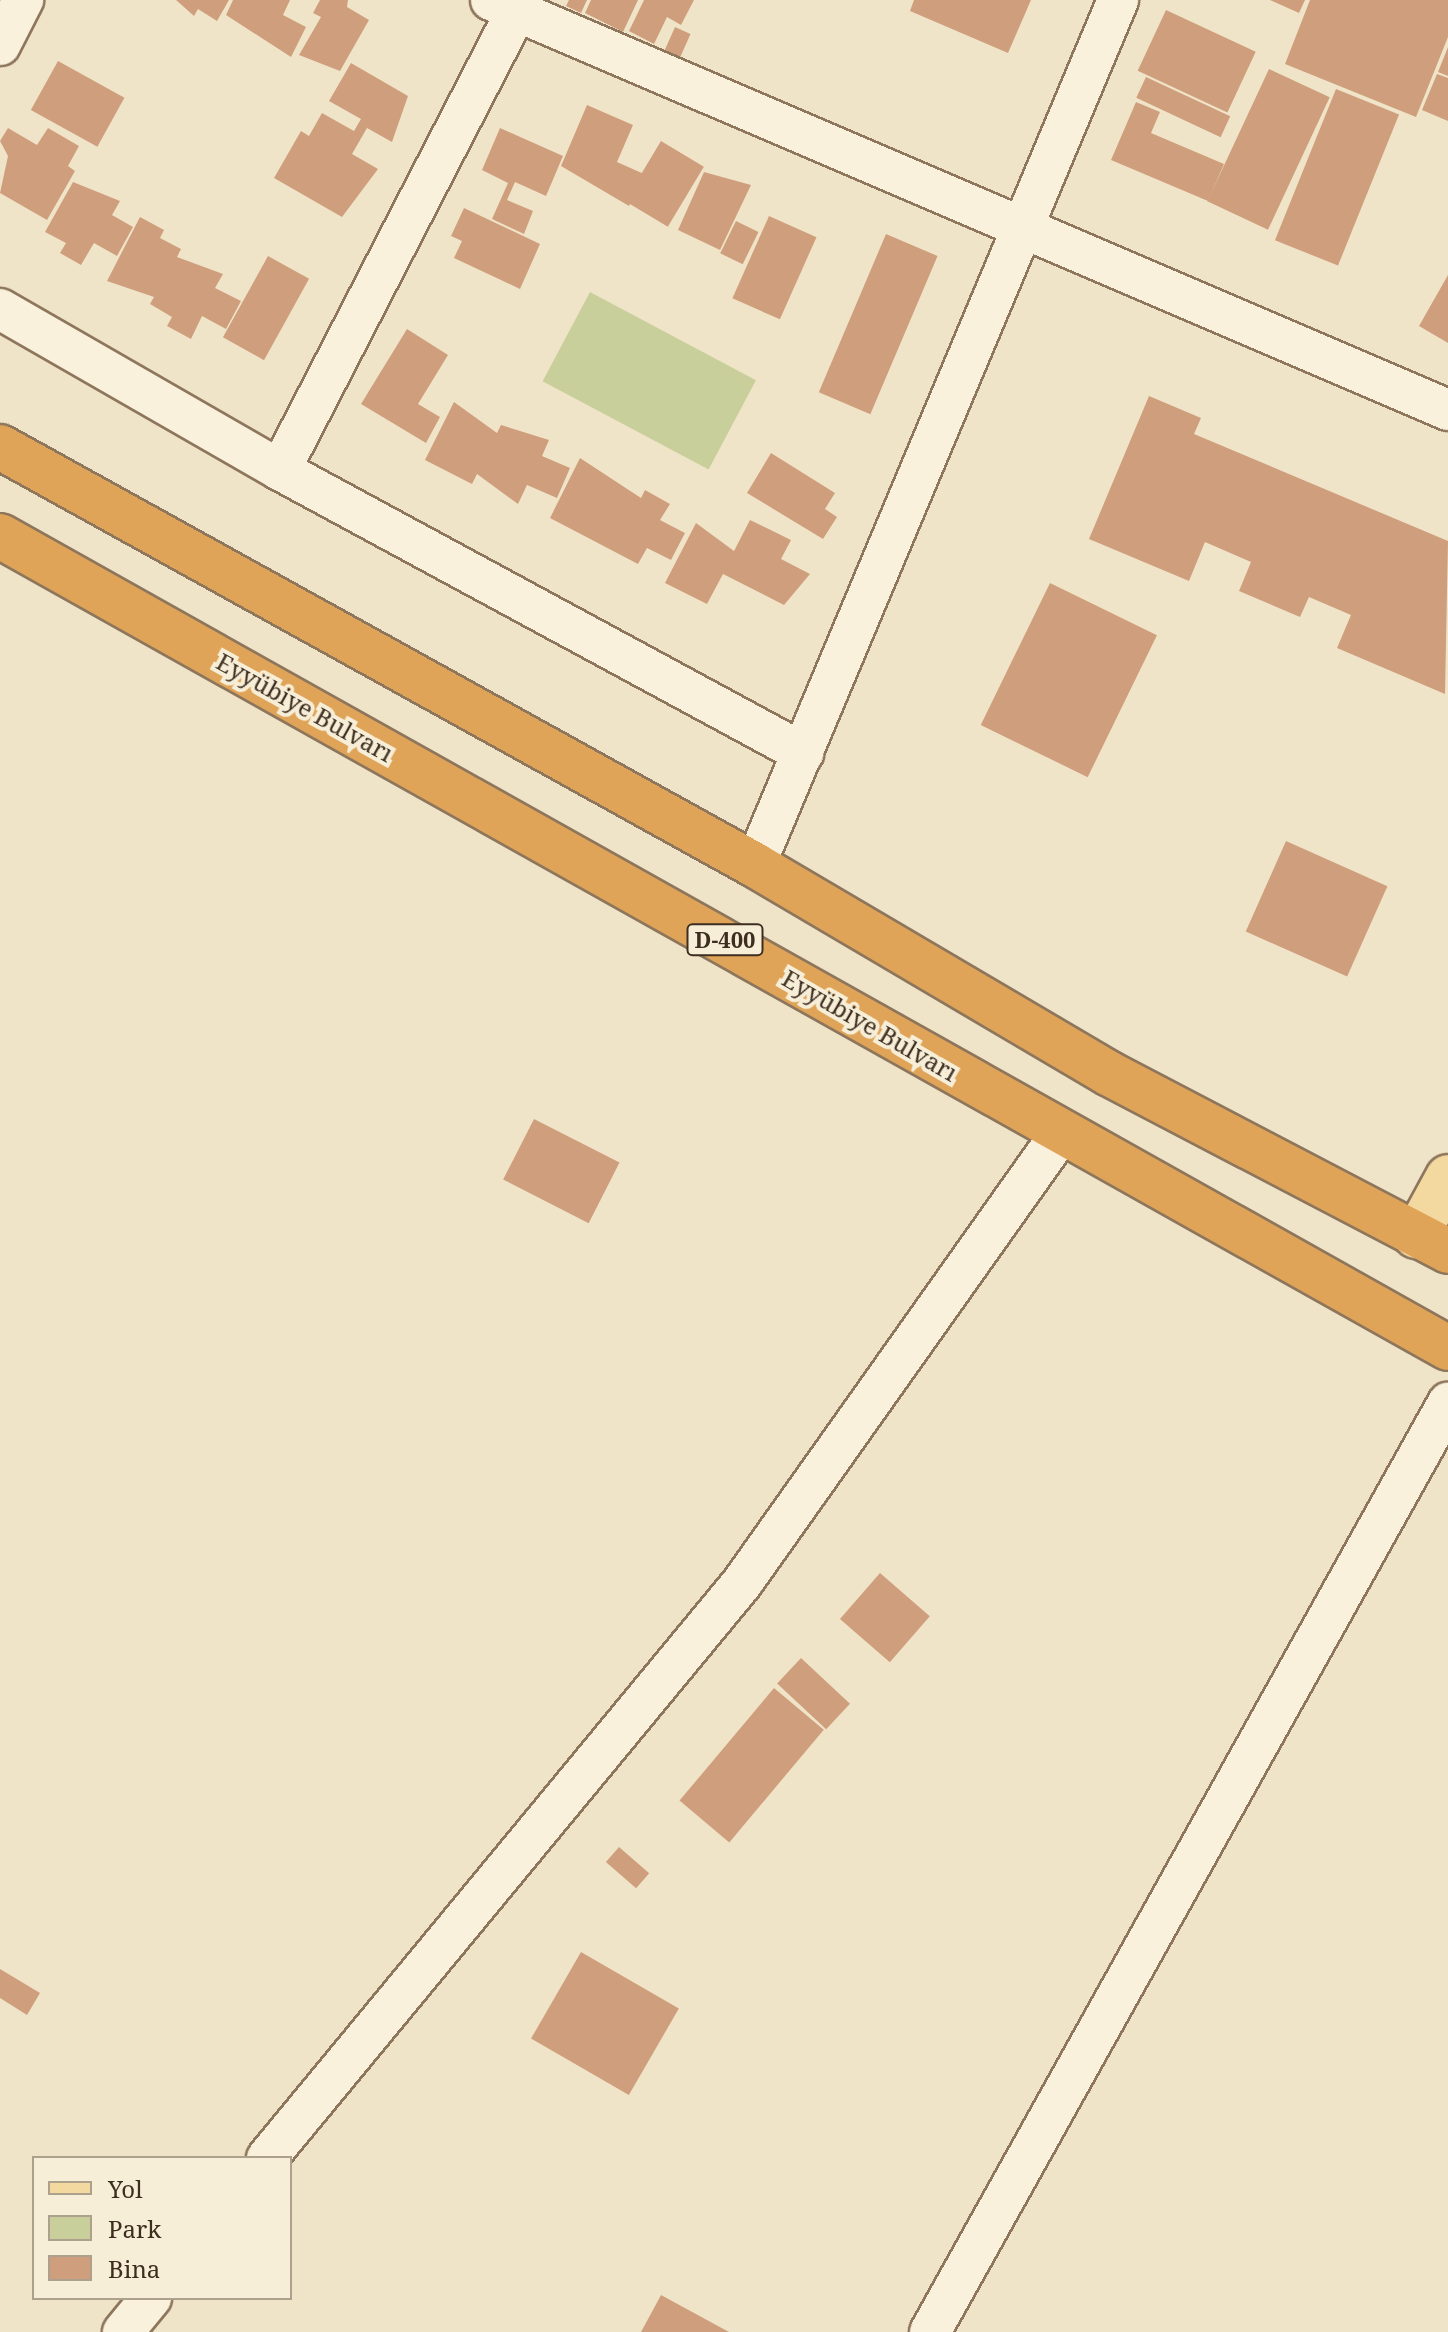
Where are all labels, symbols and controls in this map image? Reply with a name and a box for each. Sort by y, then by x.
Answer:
street label: Eyyübiye Bulvarı [212,647,398,767]
road number: D-400 [685,922,765,958]
street label: Eyyübiye Bulvarı [777,963,963,1087]
legend [32,2156,292,2300]
text: Yol [108,2172,143,2205]
text: Park [108,2212,161,2245]
text: Bina [108,2252,160,2285]

